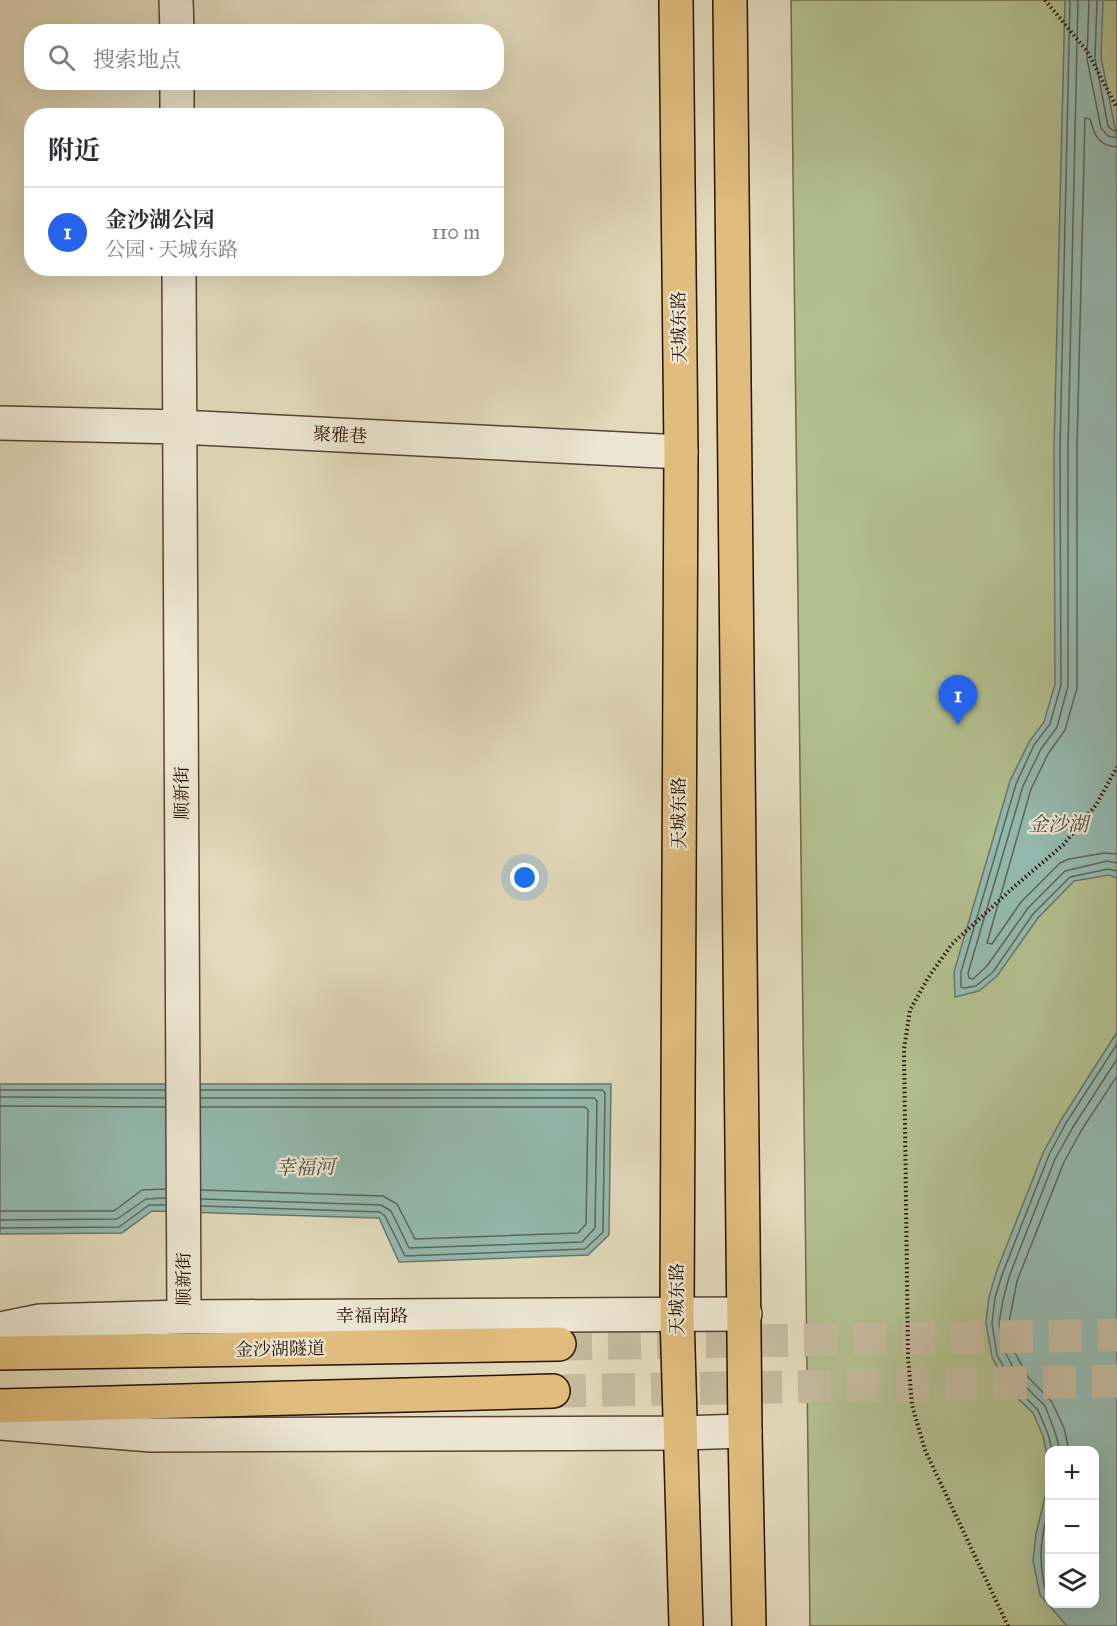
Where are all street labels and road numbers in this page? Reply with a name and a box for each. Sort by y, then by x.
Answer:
street label: 天城东路 [667,291,691,363]
street label: 聚雅巷 [312,423,368,447]
street label: 顺新街 [171,766,193,820]
street label: 天城东路 [668,777,690,849]
street label: 顺新街 [173,1252,195,1306]
street label: 天城东路 [666,1263,688,1335]
street label: 幸福南路 [336,1305,408,1327]
street label: 金沙湖隧道 [235,1337,325,1361]

